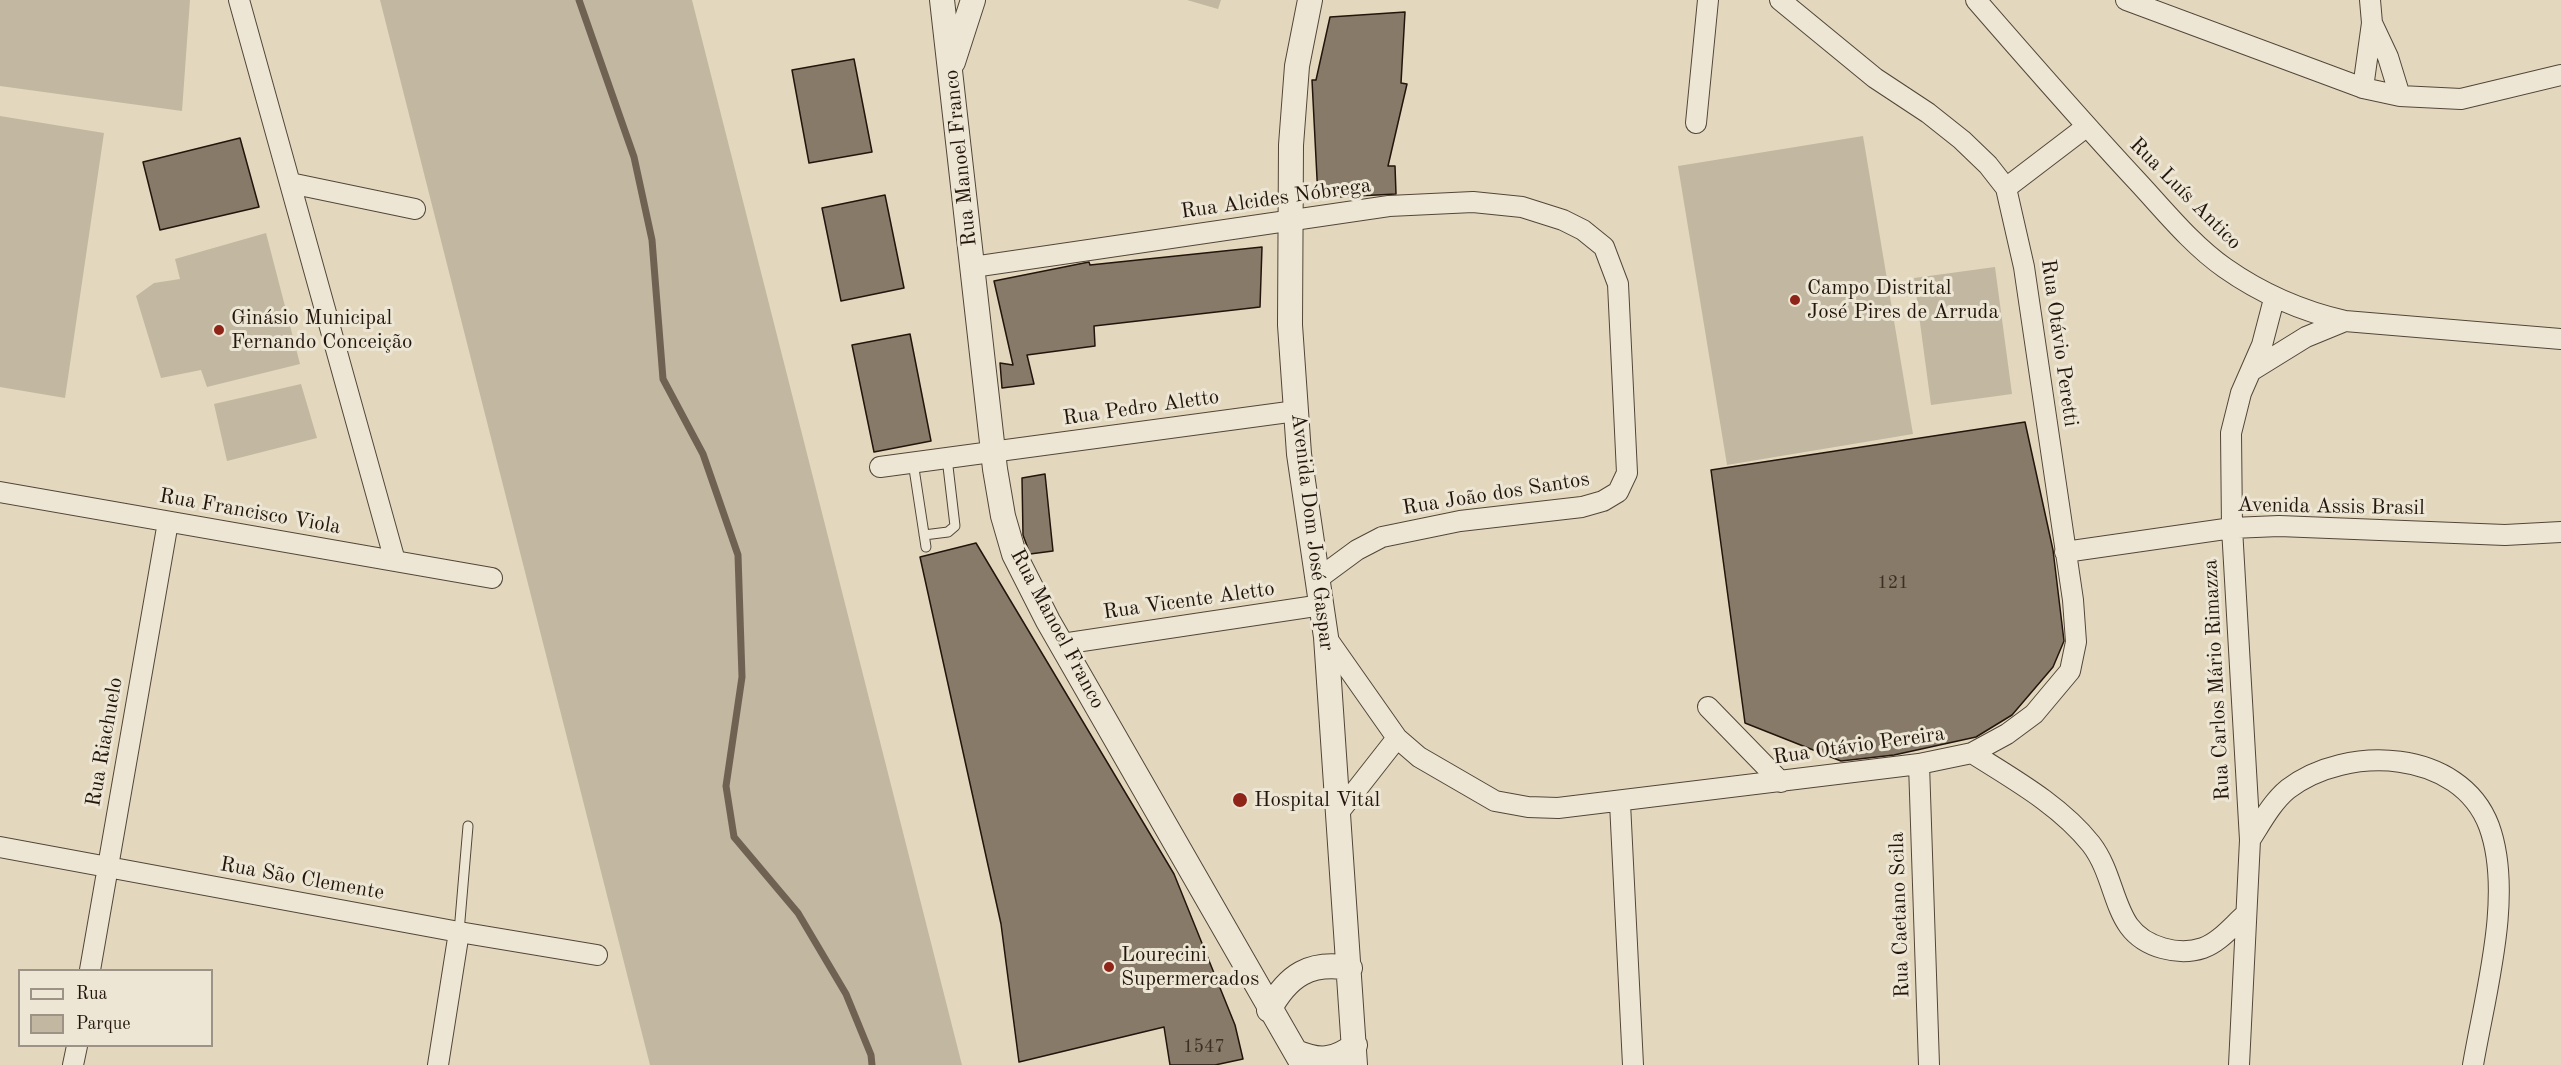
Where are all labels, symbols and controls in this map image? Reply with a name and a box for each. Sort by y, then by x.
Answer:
street label: Rua Manoel Franco [939,68,983,248]
street label: Rua Luís Antico [2124,133,2246,255]
street label: Rua Alcides Nóbrega [1179,173,1373,225]
street label: Rua Otávio Peretti [2035,258,2083,428]
place label: Campo Distrital José Pires de Arruda [1807,275,1999,325]
marker: Campo Distrital José Pires de Arruda [1788,293,1802,307]
place label: Ginásio Municipal Fernando Conceição [231,305,413,355]
marker: Ginásio Municipal Fernando Conceição [212,323,226,337]
street label: Rua Pedro Aletto [1061,385,1221,431]
street label: Avenida Dom José Gaspar [1285,412,1339,652]
street label: Rua João dos Santos [1401,467,1591,521]
street label: Rua Francisco Viola [157,484,343,540]
street label: Avenida Assis Brasil [2237,493,2425,521]
street label: Rua Manoel Franco [1004,545,1110,713]
street label: Rua Carlos Mário Rimazza [2198,559,2236,801]
house number: 121 [1877,572,1909,594]
street label: Rua Vicente Aletto [1102,576,1276,626]
street label: Rua Riachuelo [81,675,129,809]
street label: Rua Otávio Pereira [1772,721,1946,771]
place label: Hospital Vital [1254,787,1380,813]
marker: Hospital Vital [1231,791,1249,809]
street label: Rua Caetano Scila [1885,832,1915,998]
street label: Rua São Clemente [218,852,386,906]
place label: Lourecini Supermercados [1121,942,1259,992]
marker: Lourecini Supermercados [1102,960,1116,974]
legend [18,969,213,1047]
text: Rua [76,985,107,1003]
text: Parque [76,1015,131,1033]
house number: 1547 [1183,1036,1225,1058]

